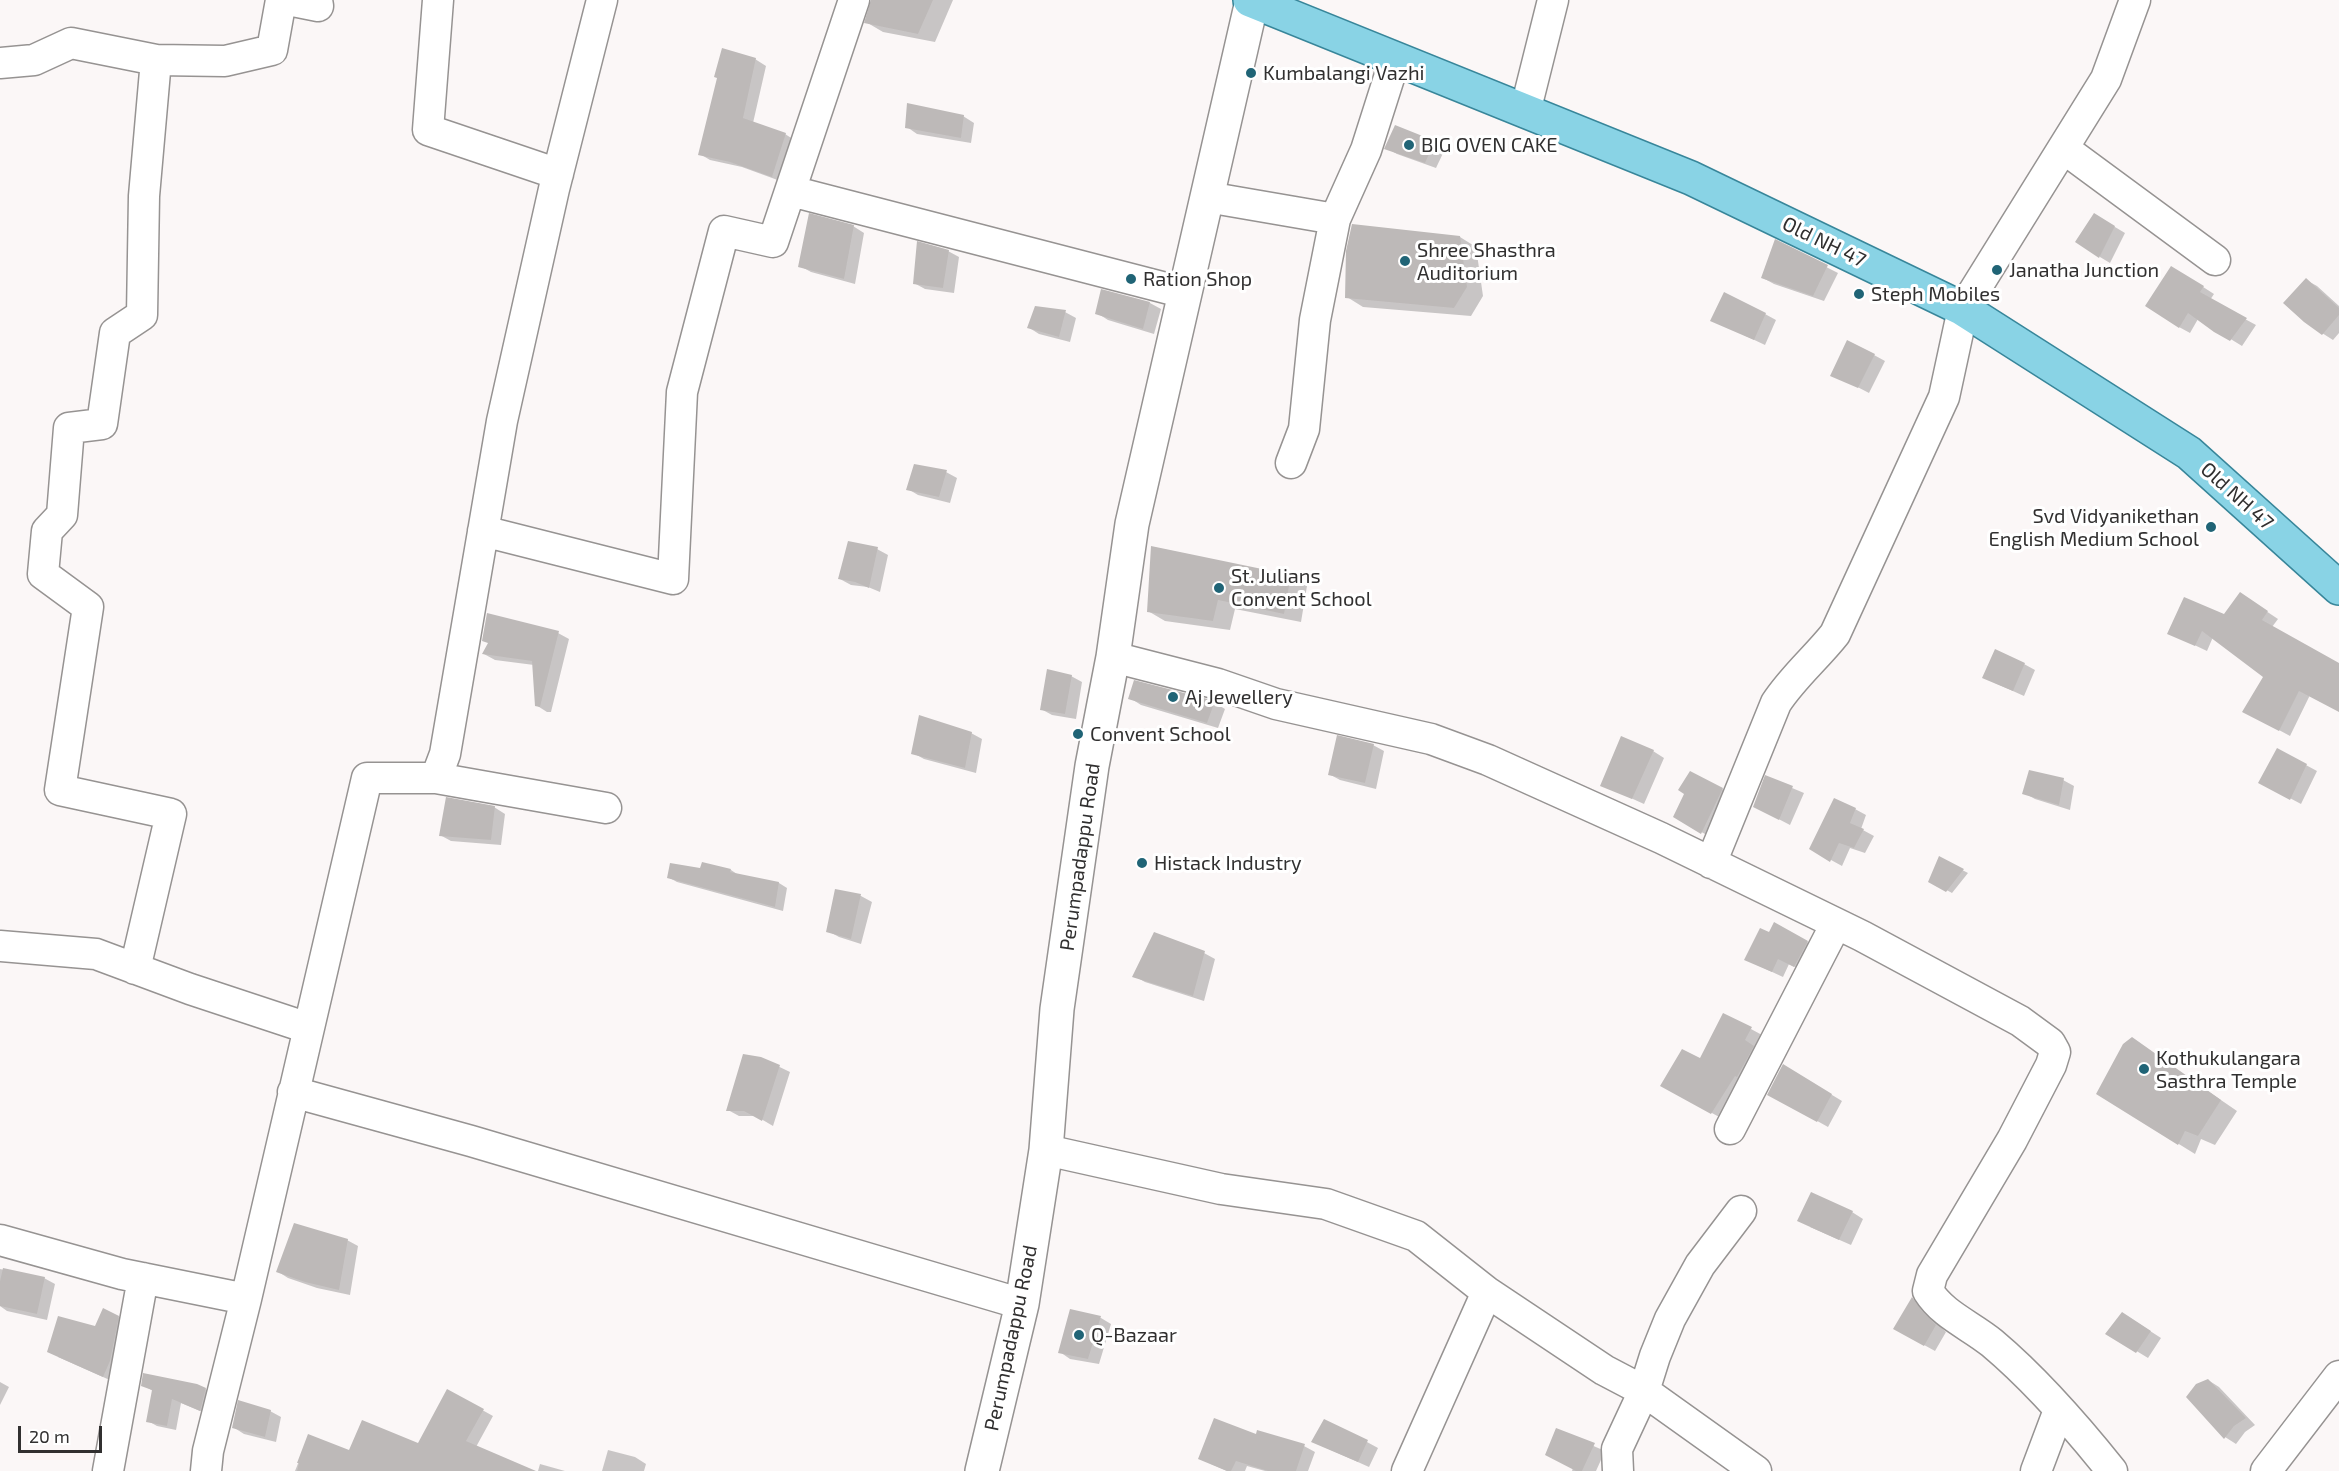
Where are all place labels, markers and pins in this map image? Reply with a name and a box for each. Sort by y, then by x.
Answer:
place label: Kumbalangi Vazhi [1263,61,1425,85]
marker: Kumbalangi Vazhi [1244,66,1258,80]
place label: BIG OVEN CAKE [1421,133,1558,157]
marker: BIG OVEN CAKE [1402,138,1416,152]
place label: Shree Shasthra Auditorium [1417,238,1556,285]
marker: Shree Shasthra Auditorium [1398,254,1412,268]
place label: Janatha Junction [2009,258,2159,282]
marker: Janatha Junction [1990,263,2004,277]
place label: Ration Shop [1143,267,1252,291]
marker: Ration Shop [1124,272,1138,286]
place label: Steph Mobiles [1871,282,2000,306]
marker: Steph Mobiles [1852,287,1866,301]
place label: Svd Vidyanikethan English Medium School [1989,504,2199,551]
marker: Svd Vidyanikethan English Medium School [2204,520,2218,534]
place label: St. Julians Convent School [1231,564,1372,611]
marker: St. Julians Convent School [1212,581,1226,595]
place label: Aj Jewellery [1185,685,1293,709]
marker: Aj Jewellery [1166,690,1180,704]
place label: Convent School [1090,722,1231,746]
marker: Convent School [1071,727,1085,741]
place label: Histack Industry [1154,851,1302,875]
marker: Histack Industry [1135,856,1149,870]
place label: Kothukulangara Sasthra Temple [2156,1046,2301,1093]
marker: Kothukulangara Sasthra Temple [2137,1062,2151,1076]
place label: Q-Bazaar [1091,1323,1177,1347]
marker: Q-Bazaar [1072,1328,1086,1342]

